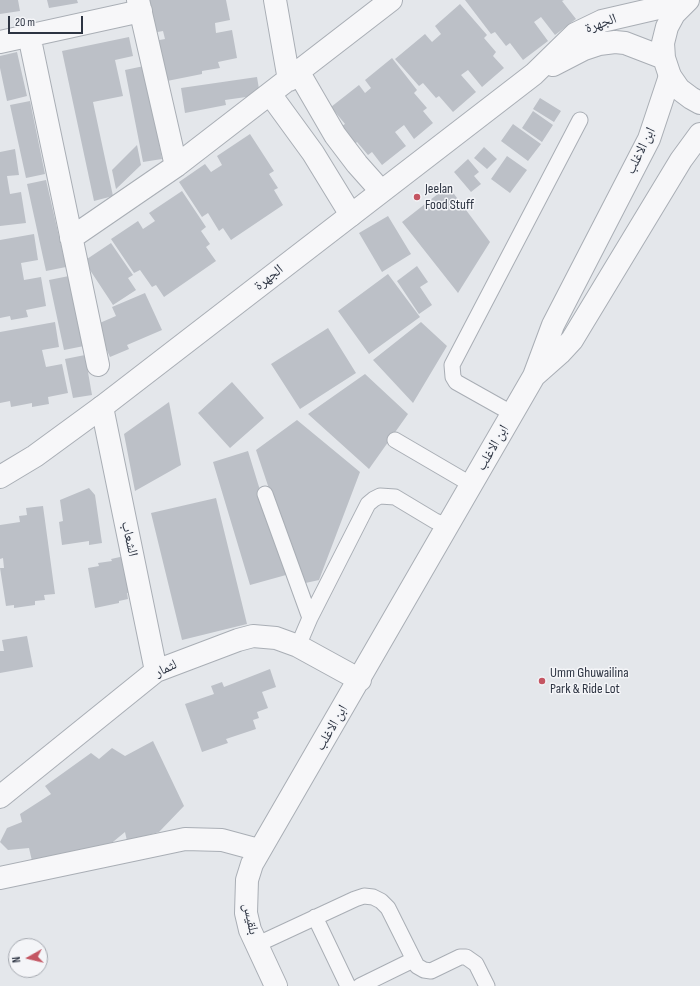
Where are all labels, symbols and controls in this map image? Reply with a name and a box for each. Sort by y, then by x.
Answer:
scale bar [10,8,85,34]
street label: الجهرة [583,11,619,37]
text: 20 m [15,15,35,30]
street label: ابن الاغلب [622,125,660,177]
place label: Jeelan Food Stuff [425,181,474,214]
marker: Jeelan Food Stuff [412,192,422,202]
street label: الجهرة [251,261,287,295]
street label: ابن الاغلب [473,422,513,474]
street label: الشعاب [117,520,141,558]
street label: لثمار [152,657,180,681]
place label: Umm Ghuwailina Park & Ride Lot [550,665,629,698]
marker: Umm Ghuwailina Park & Ride Lot [537,676,547,686]
street label: ابن الاغلب [312,702,352,754]
street label: بلقيس [238,902,262,936]
north arrow [8,938,48,978]
text: N [10,956,23,963]

